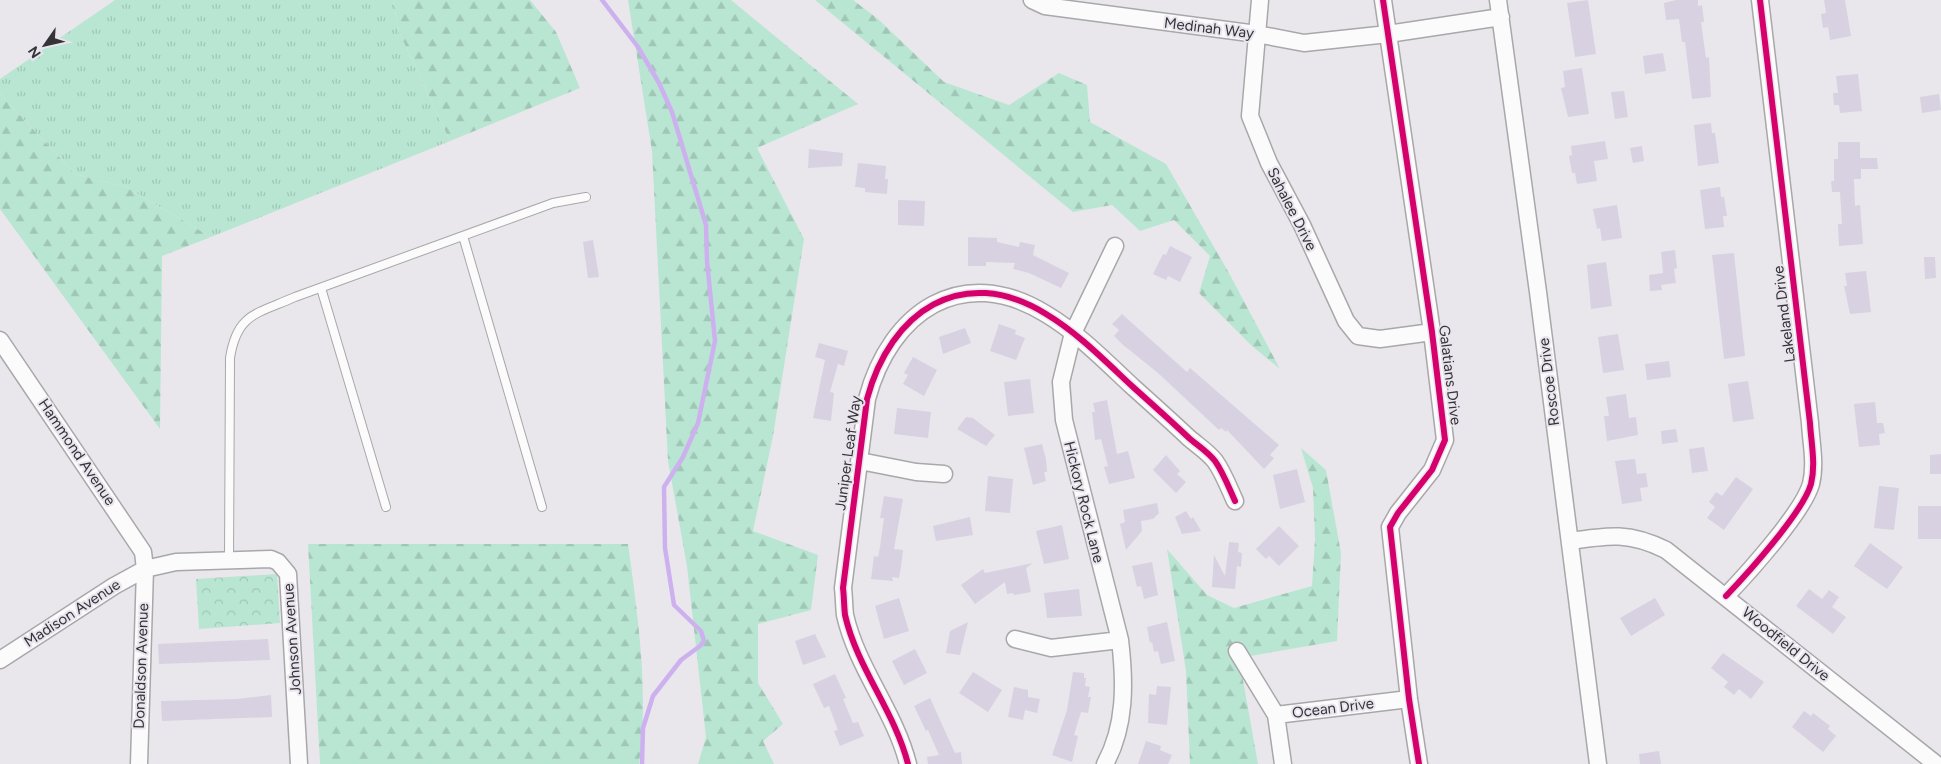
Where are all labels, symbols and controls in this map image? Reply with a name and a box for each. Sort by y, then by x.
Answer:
street label: Medinah Way [1163,14,1255,42]
north arrow [20,20,70,70]
text: N [25,43,45,61]
street label: Sahalee Drive [1263,164,1321,254]
street label: Lakeland Drive [1769,265,1799,363]
street label: Galatians Drive [1435,324,1465,426]
street label: Roscoe Drive [1535,337,1563,427]
street label: Juniper Leaf Way [831,394,865,512]
street label: Hammond Avenue [35,395,119,509]
street label: Hickory Rock Lane [1060,439,1108,565]
street label: Madison Avenue [21,575,123,651]
street label: Johnson Avenue [279,583,305,695]
street label: Donaldson Avenue [130,603,152,729]
street label: Woodfield Drive [1738,603,1834,685]
street label: Ocean Drive [1291,694,1375,722]

